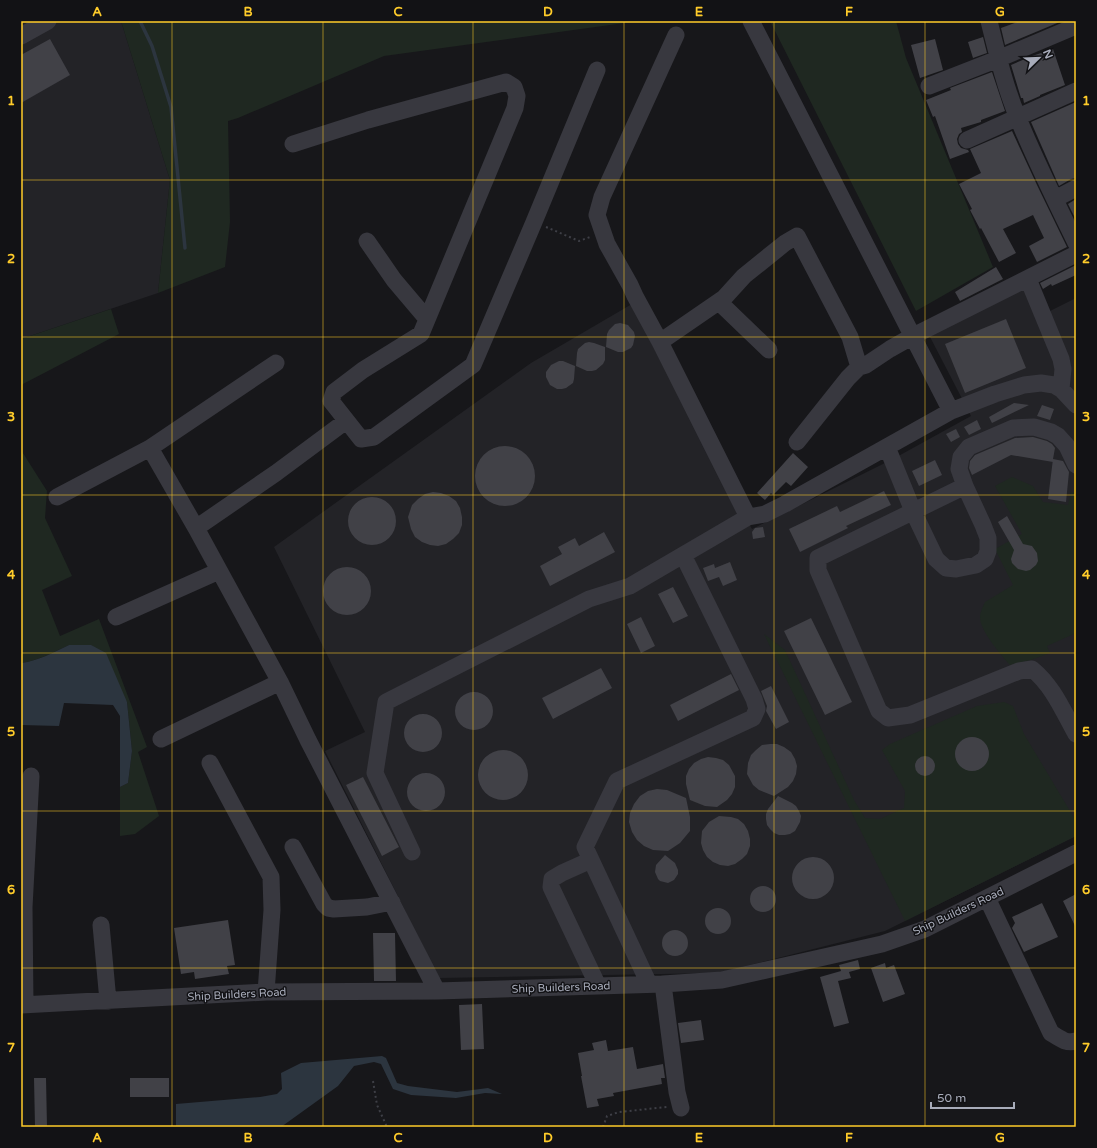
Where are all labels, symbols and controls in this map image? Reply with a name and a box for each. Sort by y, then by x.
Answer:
text: A [92,4,102,20]
text: B [243,4,253,20]
text: C [393,4,403,20]
text: D [543,4,553,20]
text: E [695,4,703,20]
text: F [845,4,853,20]
text: G [995,4,1005,20]
north arrow [1019,38,1059,78]
text: N [1040,48,1055,61]
text: 1 [7,93,15,109]
text: 1 [1082,93,1090,109]
text: 2 [7,251,15,267]
text: 2 [1082,251,1090,267]
text: 3 [7,409,15,425]
text: 3 [1082,409,1090,425]
text: 4 [7,567,16,583]
text: 4 [1082,567,1091,583]
text: 5 [7,724,15,740]
text: 5 [1082,724,1090,740]
text: 6 [7,882,15,898]
text: 6 [1082,882,1090,898]
street label: Ship Builders Road [911,885,1006,938]
street label: Ship Builders Road [511,979,611,996]
street label: Ship Builders Road [187,985,287,1004]
text: 7 [7,1040,15,1056]
text: 7 [1082,1040,1090,1056]
scale bar [931,1084,1014,1110]
text: 50 m [937,1091,966,1105]
text: A [92,1130,102,1146]
text: B [243,1130,253,1146]
text: C [393,1130,403,1146]
text: D [543,1130,553,1146]
text: E [695,1130,703,1146]
text: F [845,1130,853,1146]
text: G [995,1130,1005,1146]

